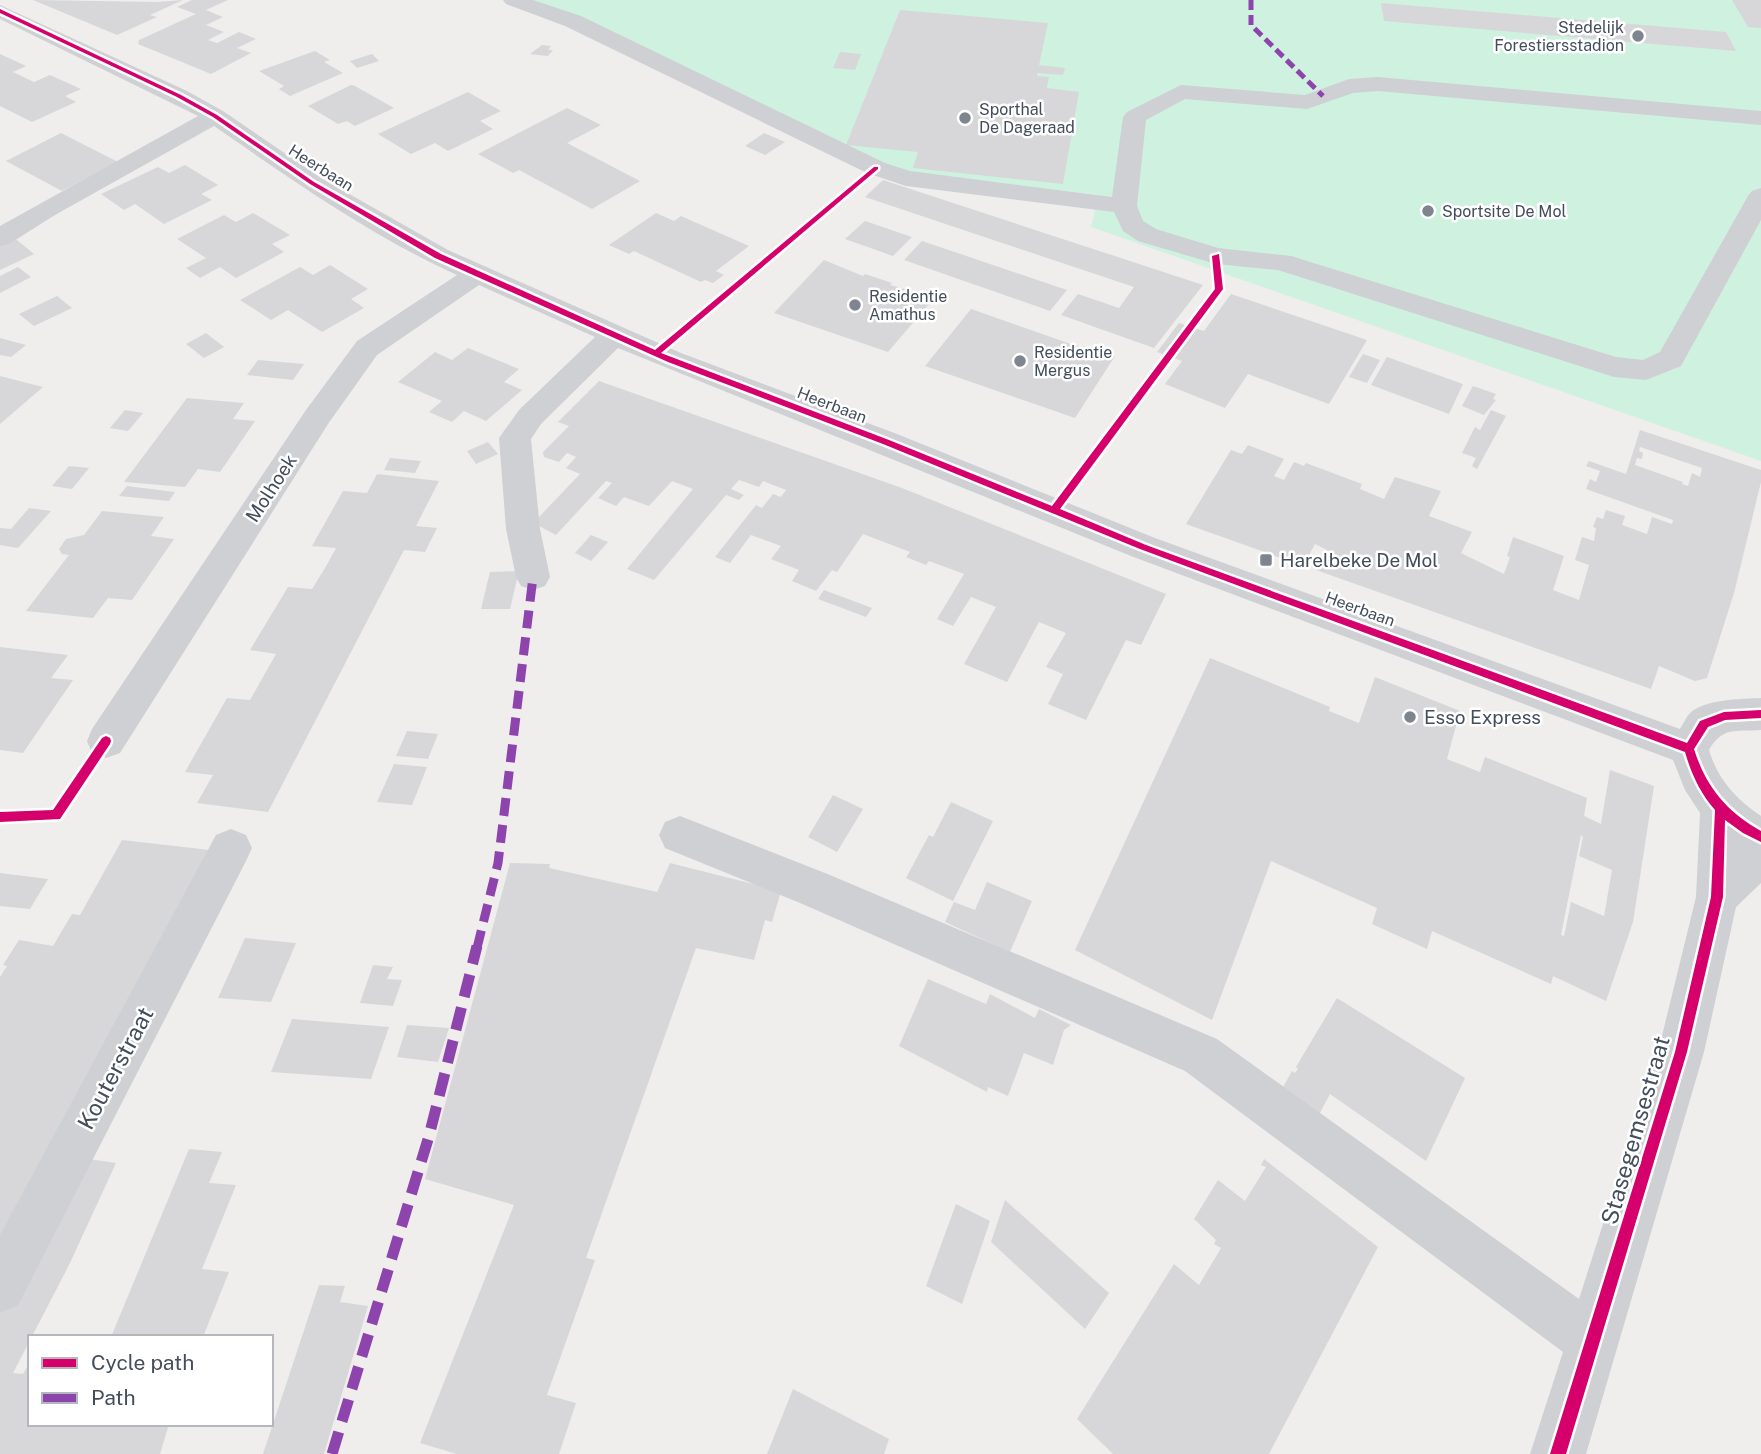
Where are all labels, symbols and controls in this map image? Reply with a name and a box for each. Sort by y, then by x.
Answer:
place label: Stedelijk Forestiersstadion [1494,18,1624,55]
marker: Stedelijk Forestiersstadion [1630,28,1646,44]
place label: Sporthal De Dageraad [979,100,1075,137]
marker: Sporthal De Dageraad [957,110,973,126]
street label: Heerbaan [285,141,357,195]
place label: Sportsite De Mol [1442,202,1566,221]
marker: Sportsite De Mol [1420,203,1436,219]
place label: Residentie Amathus [869,287,947,324]
marker: Residentie Amathus [847,297,863,313]
place label: Residentie Mergus [1034,343,1112,380]
marker: Residentie Mergus [1012,353,1028,369]
street label: Heerbaan [795,383,869,427]
street label: Molhoek [241,450,301,526]
place label: Harelbeke De Mol [1280,549,1438,571]
marker: Harelbeke De Mol [1258,552,1274,568]
street label: Heerbaan [1323,588,1397,630]
place label: Esso Express [1424,706,1541,728]
marker: Esso Express [1402,709,1418,725]
street label: Kouterstraat [71,1002,159,1134]
street label: Stasegemsestraat [1595,1033,1675,1227]
legend [28,1335,273,1426]
text: Cycle path [91,1350,194,1375]
text: Path [91,1385,136,1410]

